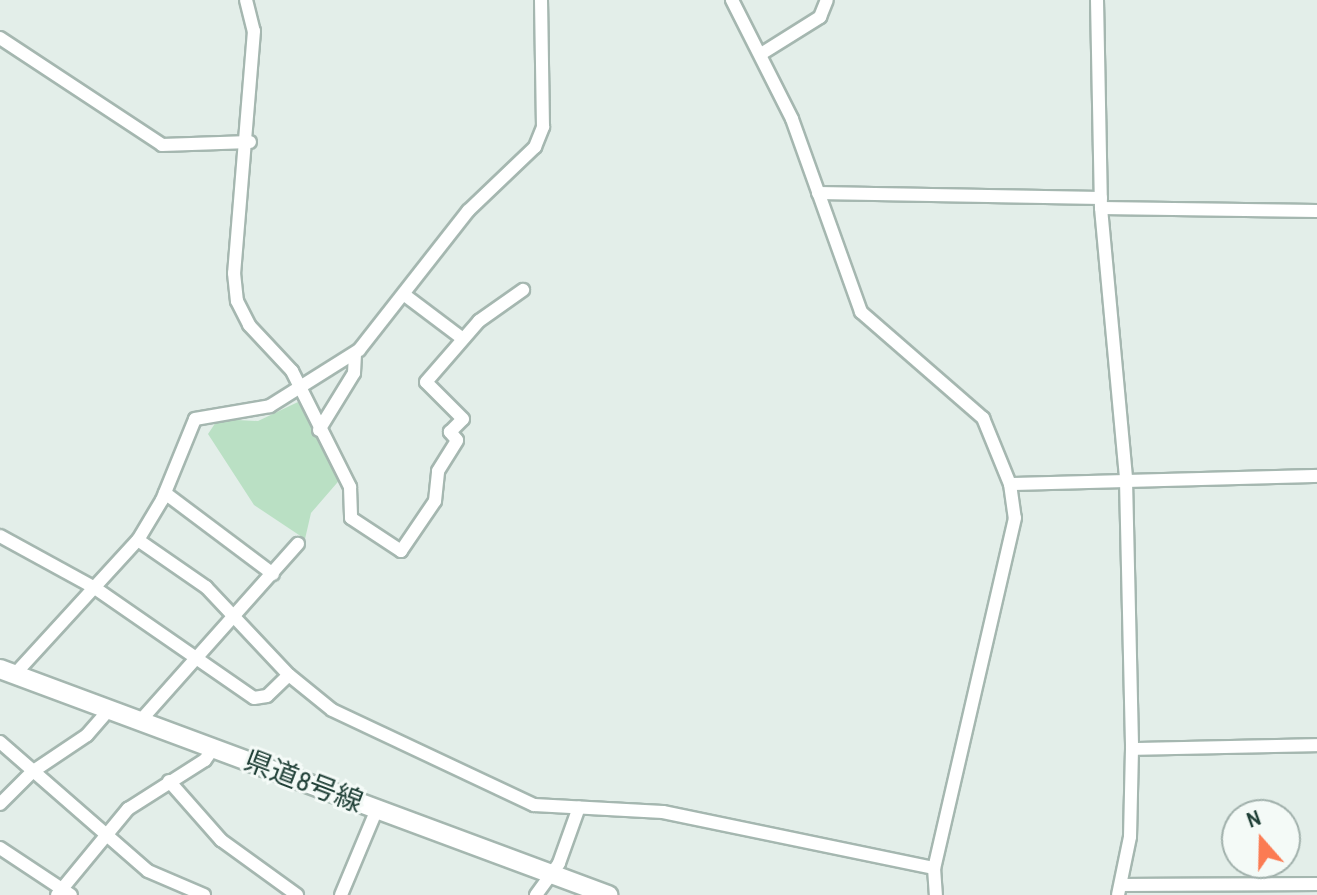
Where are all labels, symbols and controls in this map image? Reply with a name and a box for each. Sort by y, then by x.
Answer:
street label: 県道8号線 [240,743,368,819]
north arrow [1221,799,1301,879]
text: N [1242,802,1265,835]

